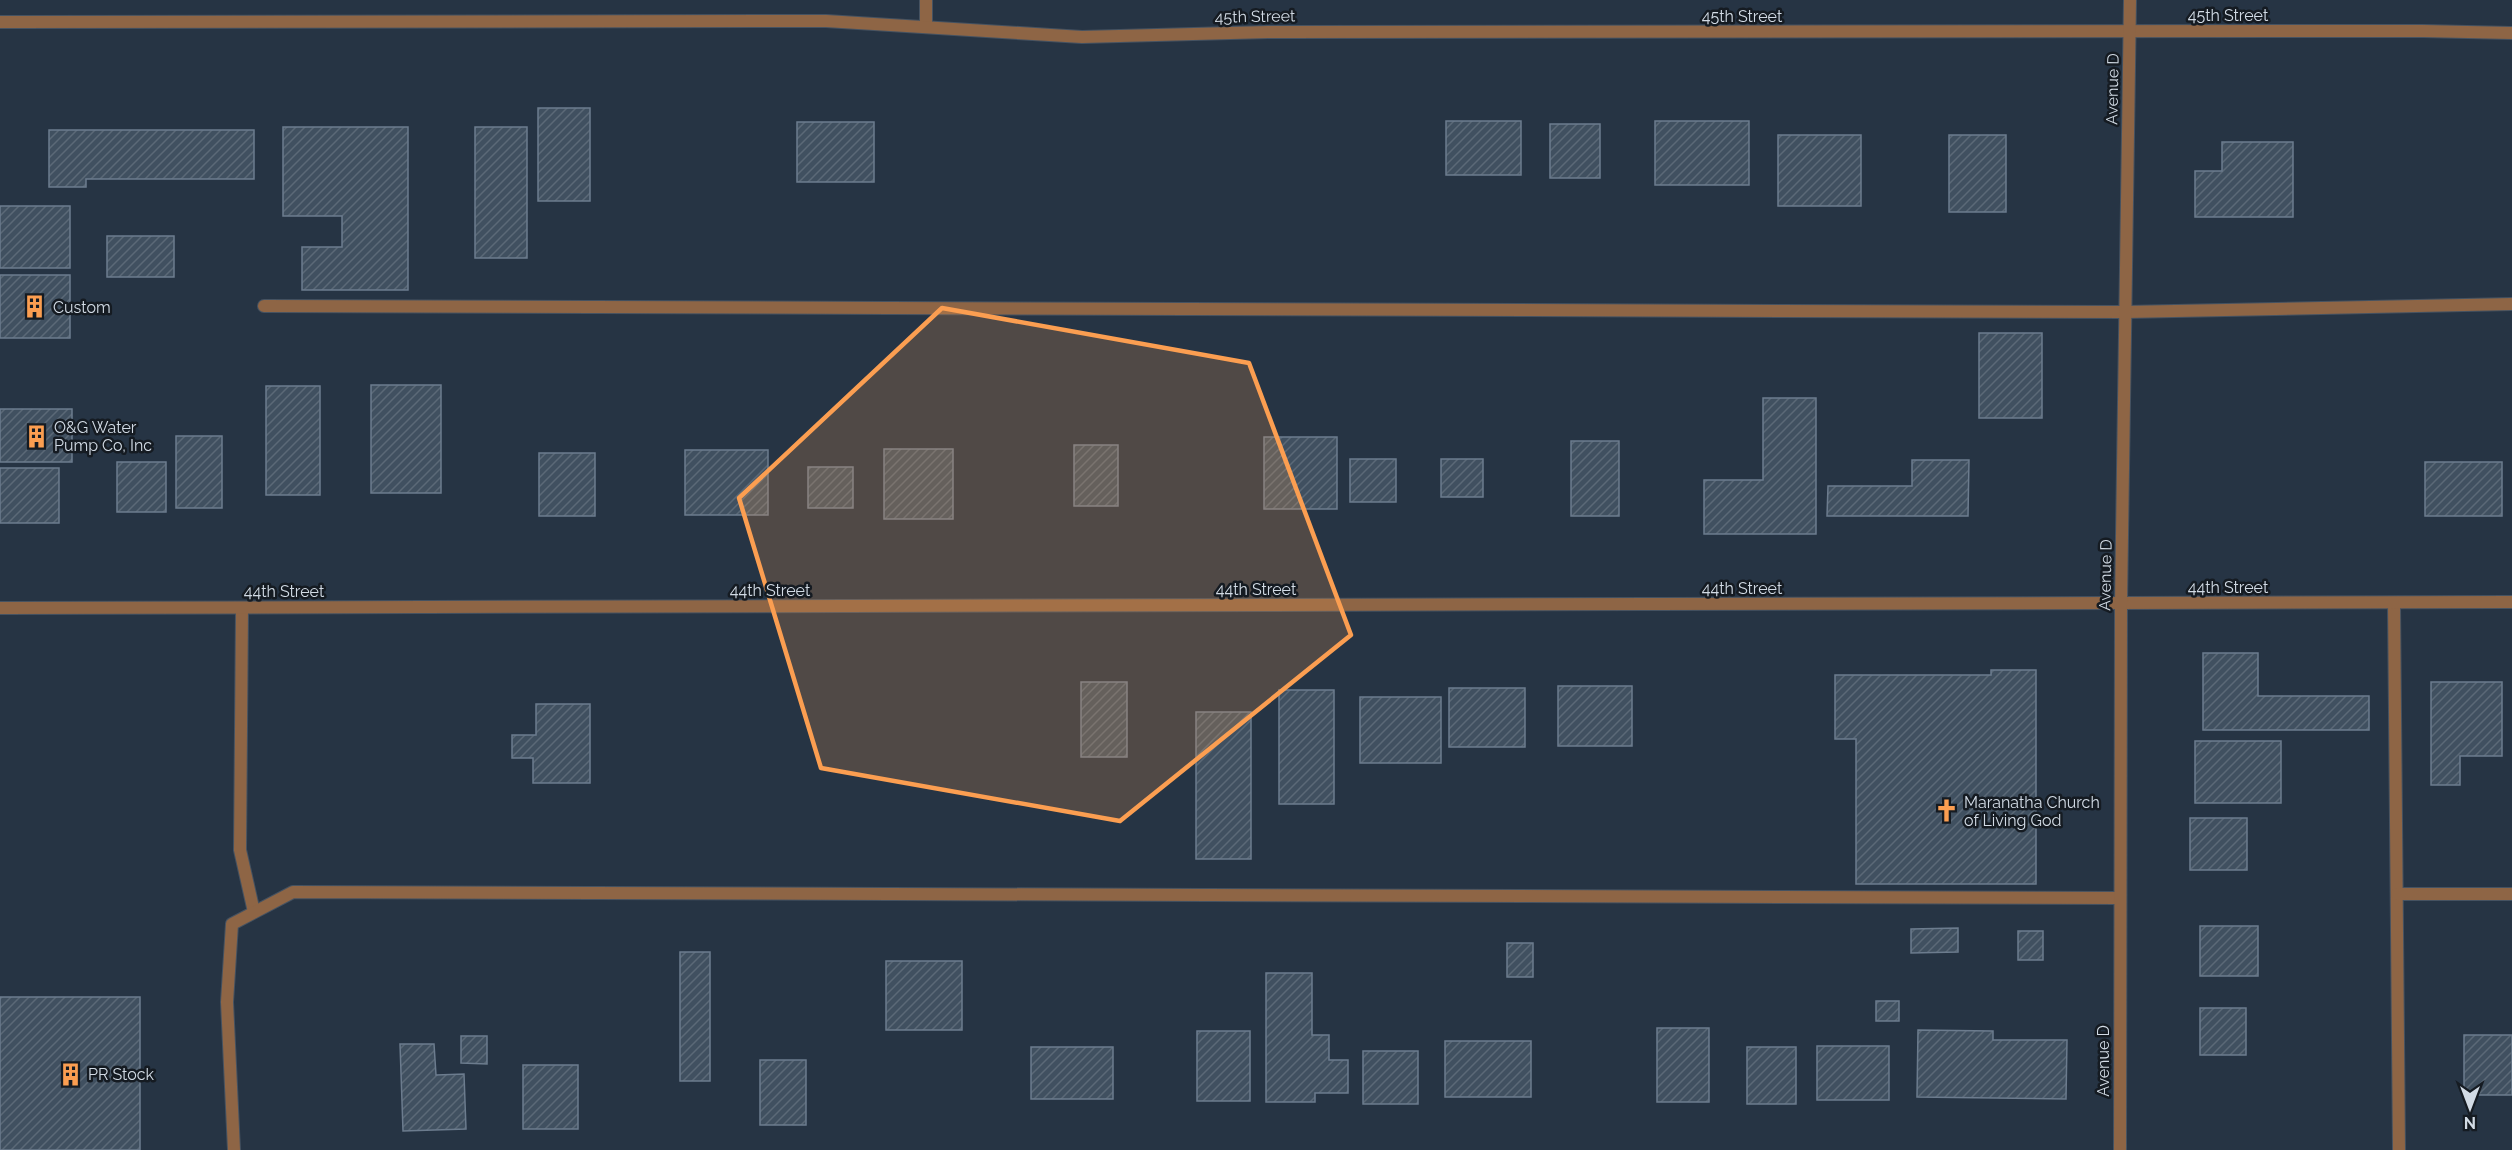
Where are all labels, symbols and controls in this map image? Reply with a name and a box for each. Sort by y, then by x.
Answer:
street label: 45th Street [1215,6,1296,27]
street label: 45th Street [2188,6,2269,25]
street label: 45th Street [1702,7,1783,26]
street label: Avenue D [2102,53,2123,125]
building icon: Custom [22,294,48,320]
place label: Custom [53,298,111,317]
place label: O&G Water Pump Co, Inc [54,418,152,455]
building icon: O&G Water Pump Co, Inc [23,423,49,449]
street label: Avenue D [2095,539,2116,611]
street label: 44th Street [2188,578,2269,597]
street label: 44th Street [1702,579,1783,598]
street label: 44th Street [1216,580,1297,599]
street label: 44th Street [730,581,811,600]
street label: 44th Street [244,582,325,601]
place label: Maranatha Church of Living God [1964,793,2100,830]
church icon: Maranatha Church of Living God [1933,798,1959,824]
street label: Avenue D [2094,1025,2113,1097]
building icon: PR Stock [57,1061,83,1087]
place label: PR Stock [88,1065,155,1084]
north arrow [2440,1078,2500,1138]
text: N [2464,1113,2476,1132]

